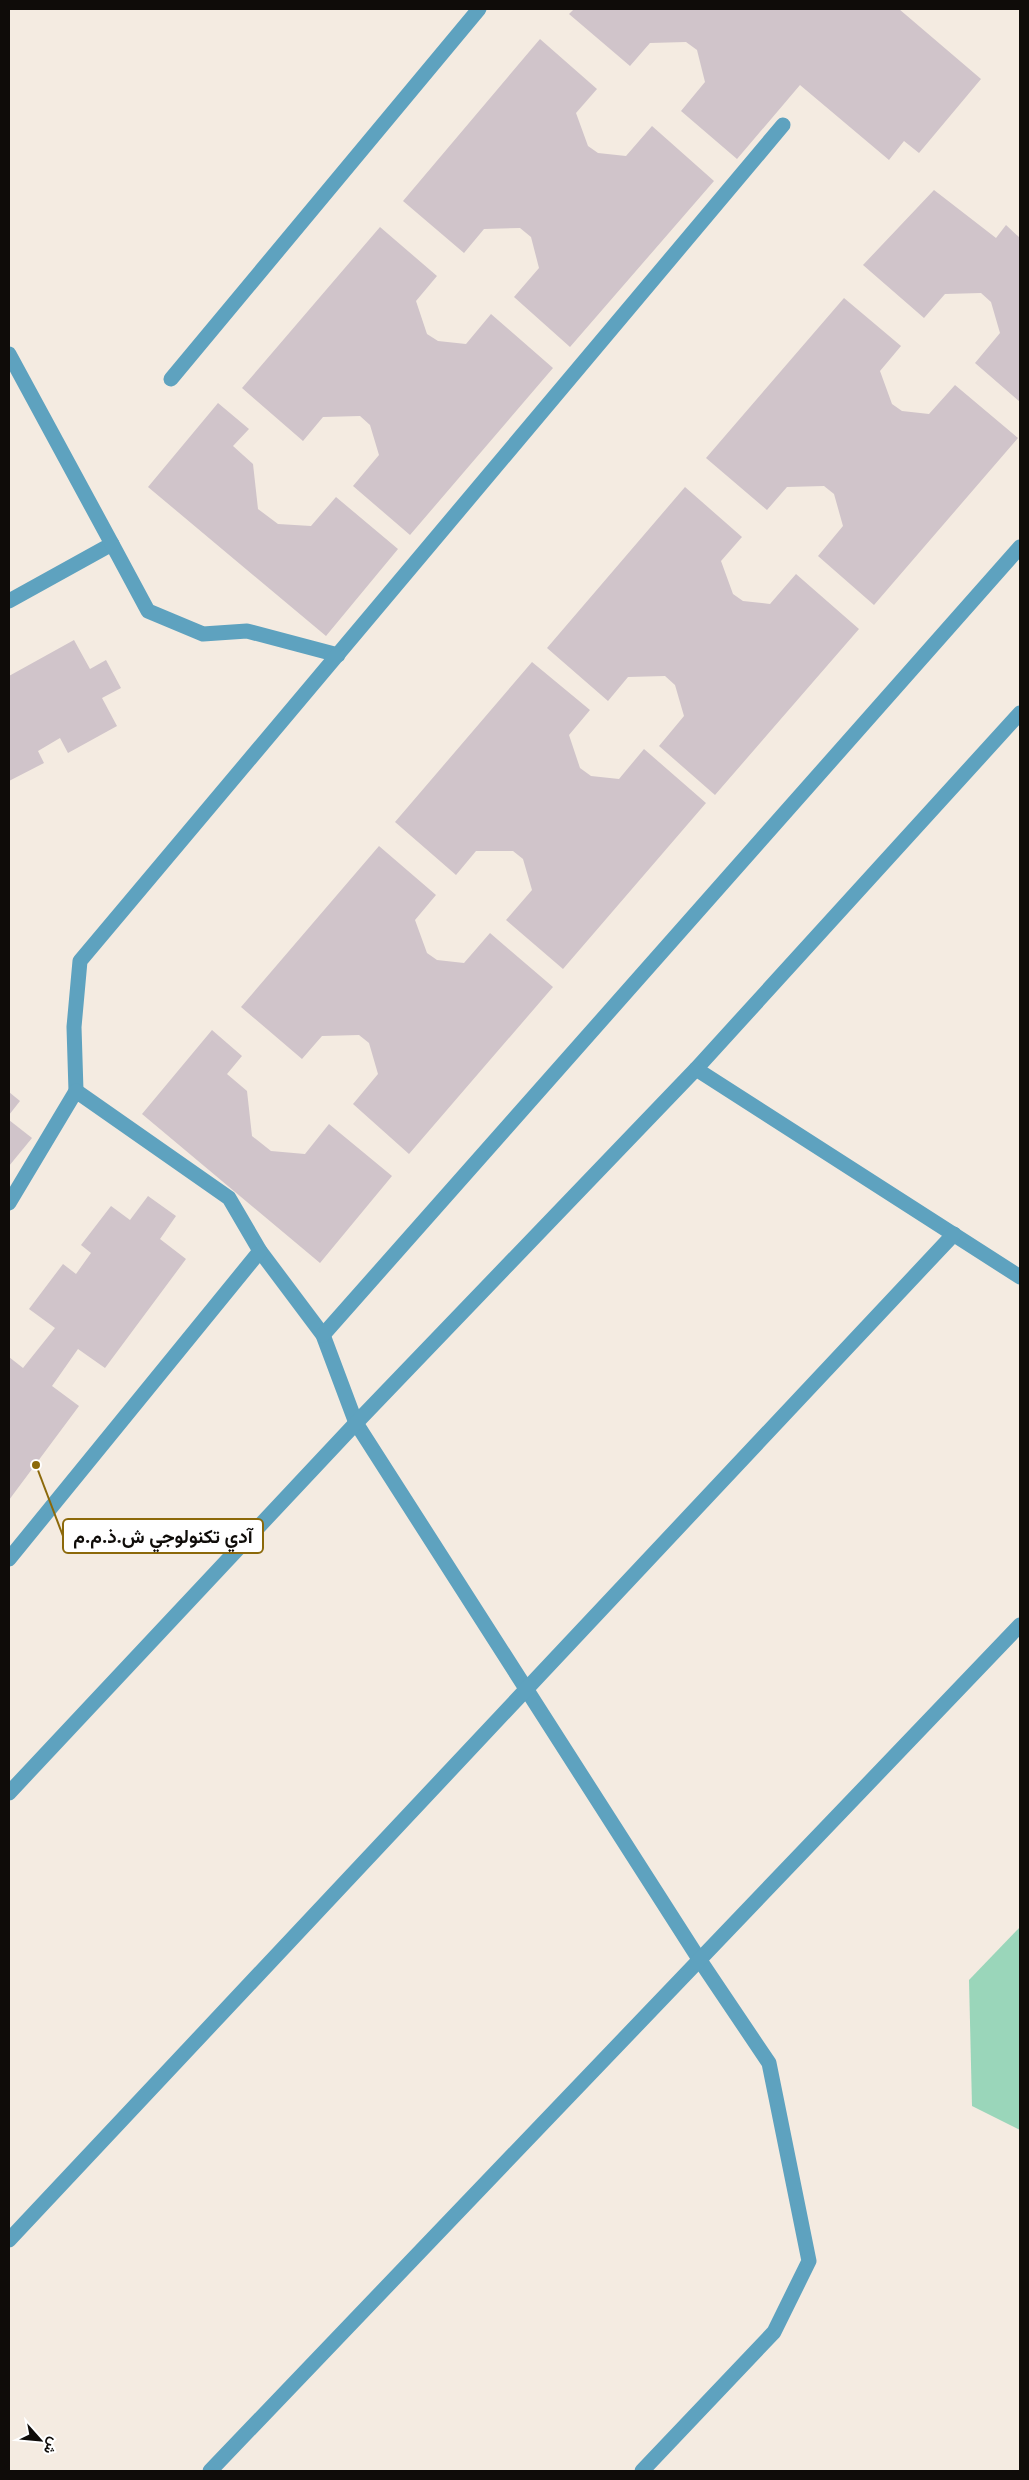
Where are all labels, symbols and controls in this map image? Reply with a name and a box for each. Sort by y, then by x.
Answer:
callout: آدي تكنولوجي ش.ذ.م.م [63,1519,263,1553]
text: آدي تكنولوجي ش.ذ.م.م [73,1524,254,1553]
north arrow [15,2415,65,2465]
text: ش [40,2434,63,2458]

